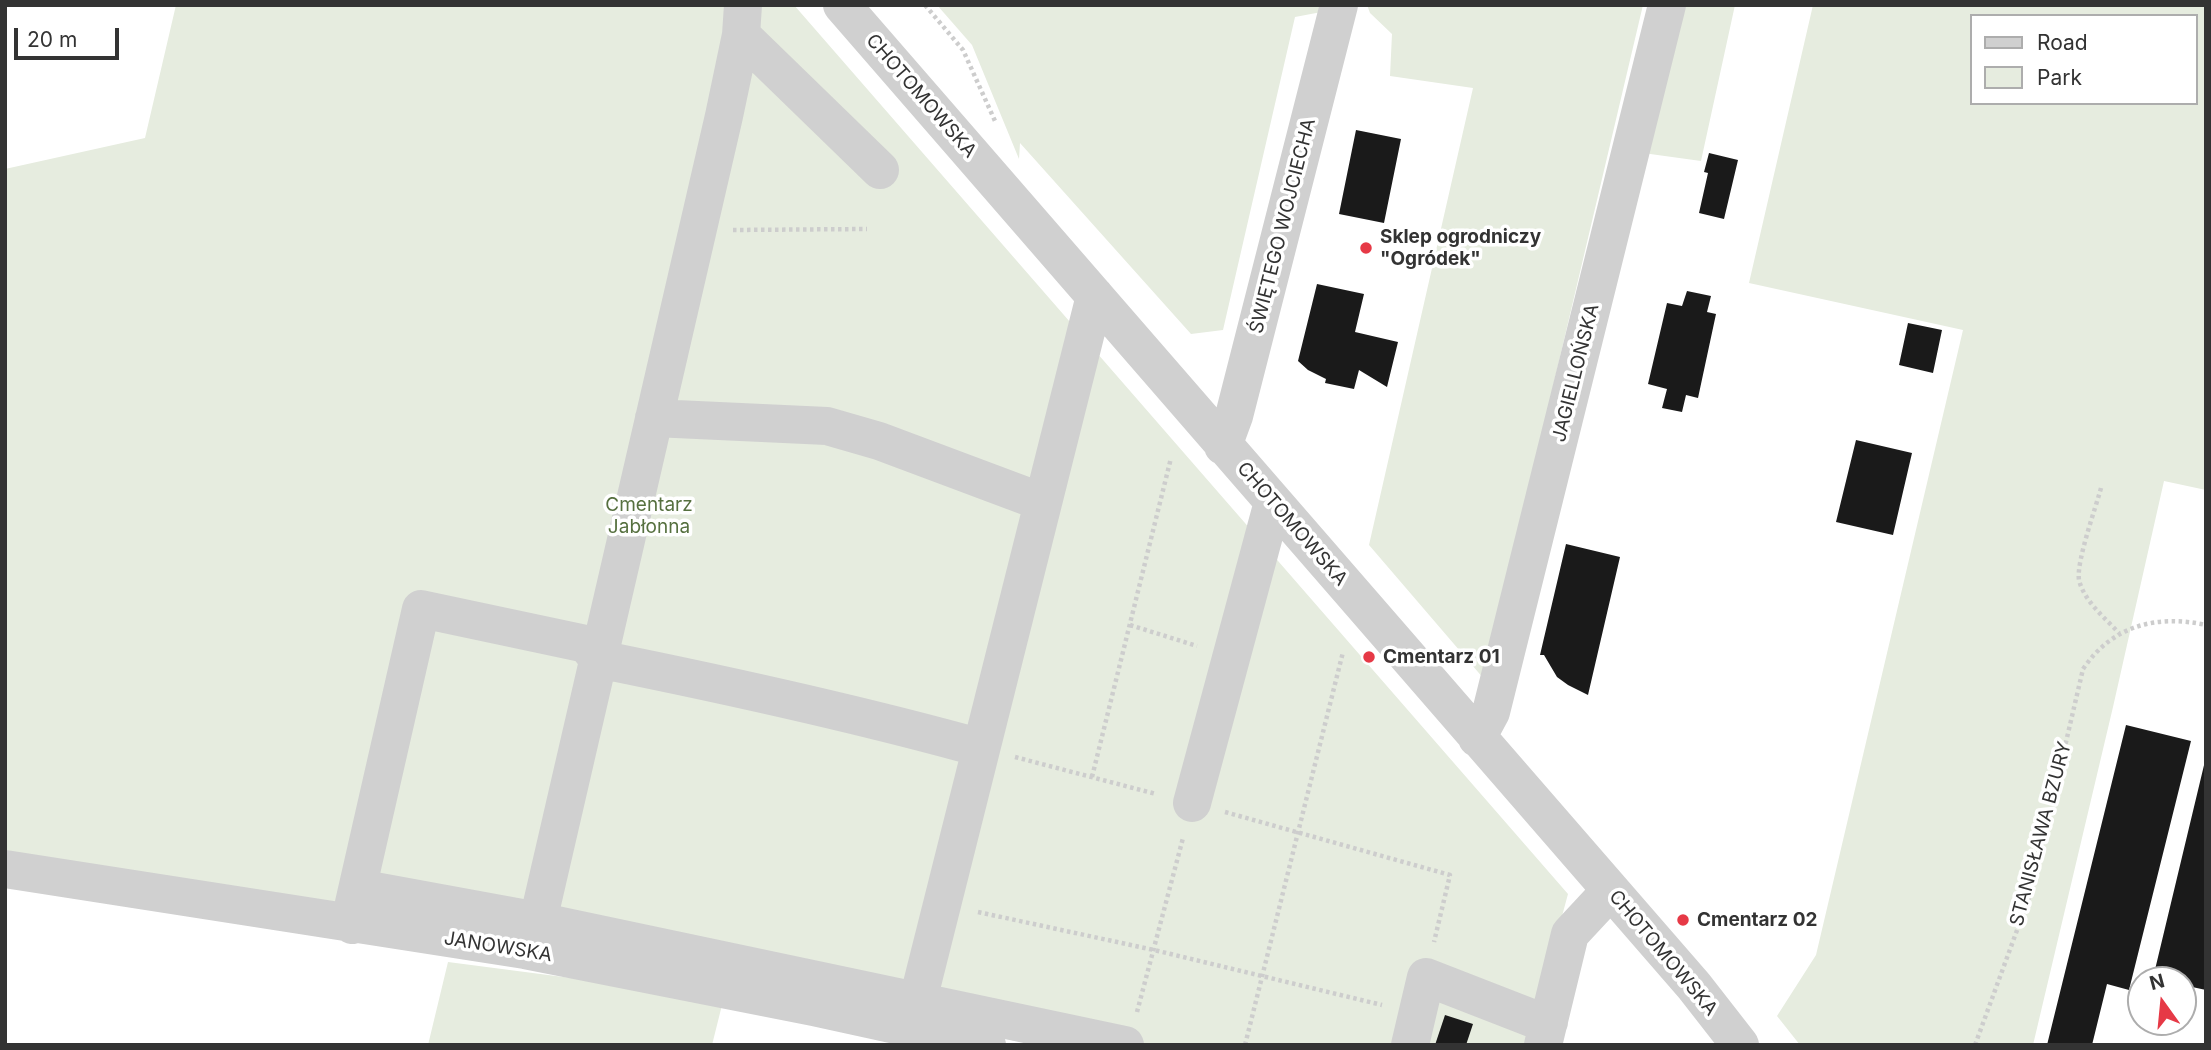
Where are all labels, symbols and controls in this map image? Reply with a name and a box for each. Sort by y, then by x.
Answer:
scale bar [18,14,122,58]
legend [1969,14,2197,105]
text: 20 m [27,27,77,52]
street label: CHOTOMOWSKA [861,29,981,163]
text: Road [2037,30,2088,55]
text: Park [2037,65,2082,90]
street label: ŚWIĘTEGO WOJCIECHA [1245,116,1321,336]
place label: Sklep ogrodniczy "Ogródek" [1380,226,1541,270]
marker: Sklep ogrodniczy "Ogródek" [1358,240,1374,256]
street label: JAGIELLOŃSKA [1548,302,1604,444]
street label: CHOTOMOWSKA [1232,457,1352,591]
park label: Cmentarz Jabłonna [605,494,693,538]
place label: Cmentarz 01 [1383,646,1500,668]
marker: Cmentarz 01 [1361,649,1377,665]
street label: STANISŁAWA BZURY [2005,739,2077,929]
street label: CHOTOMOWSKA [1604,886,1722,1020]
place label: Cmentarz 02 [1697,909,1818,931]
marker: Cmentarz 02 [1675,912,1691,928]
street label: JANOWSKA [442,927,554,967]
north arrow [2127,966,2197,1036]
text: N [2147,969,2167,995]

